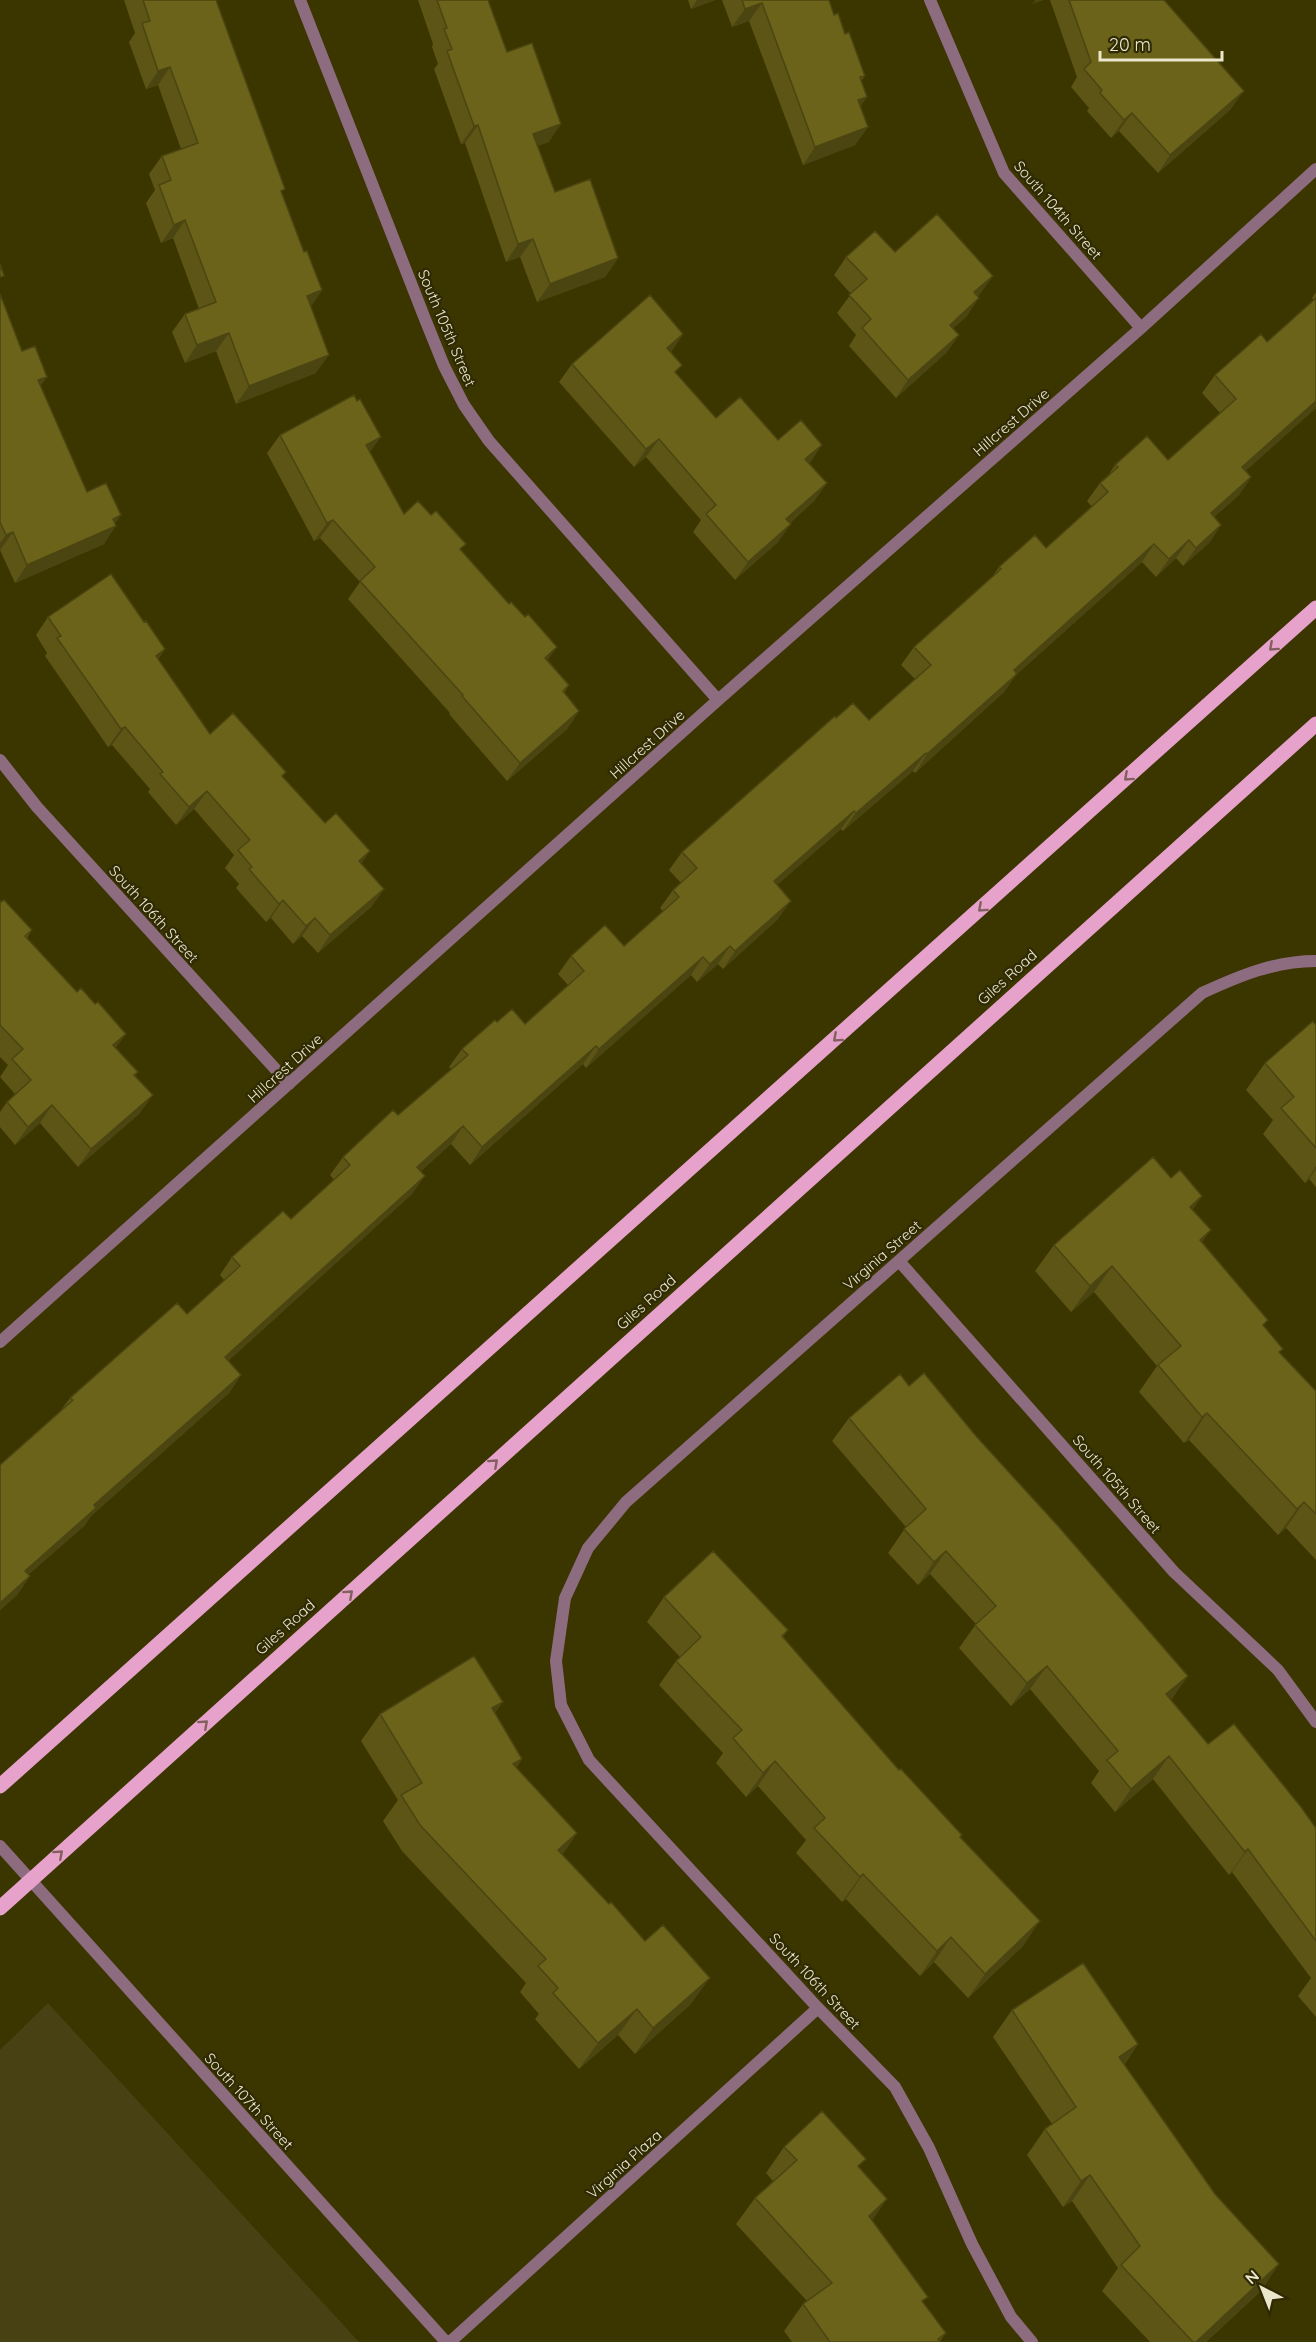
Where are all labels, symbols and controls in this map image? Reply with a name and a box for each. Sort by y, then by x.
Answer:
scale bar [1100,24,1222,62]
text: 20 m [1109,33,1151,56]
street label: South 104th Street [1010,157,1106,263]
street label: South 105th Street [414,267,480,389]
street label: Hillcrest Drive [969,384,1053,460]
one-way arrow [1269,640,1279,651]
street label: Hillcrest Drive [605,705,689,783]
one-way arrow [1124,770,1134,781]
street label: South 106th Street [105,861,203,967]
one-way arrow [979,901,989,912]
street label: Giles Road [973,945,1041,1009]
street label: Hillcrest Drive [243,1029,327,1107]
one-way arrow [833,1031,844,1042]
street label: Virginia Street [839,1216,925,1294]
street label: Giles Road [612,1270,680,1334]
street label: South 105th Street [1069,1431,1165,1537]
one-way arrow [487,1459,498,1470]
one-way arrow [342,1590,353,1601]
street label: Giles Road [251,1595,319,1659]
one-way arrow [197,1720,208,1731]
one-way arrow [52,1850,63,1861]
street label: South 106th Street [765,1929,865,2033]
street label: South 107th Street [201,2049,297,2153]
street label: Virginia Plaza [583,2125,665,2203]
north arrow [1232,2258,1292,2318]
text: N [1241,2265,1263,2288]

